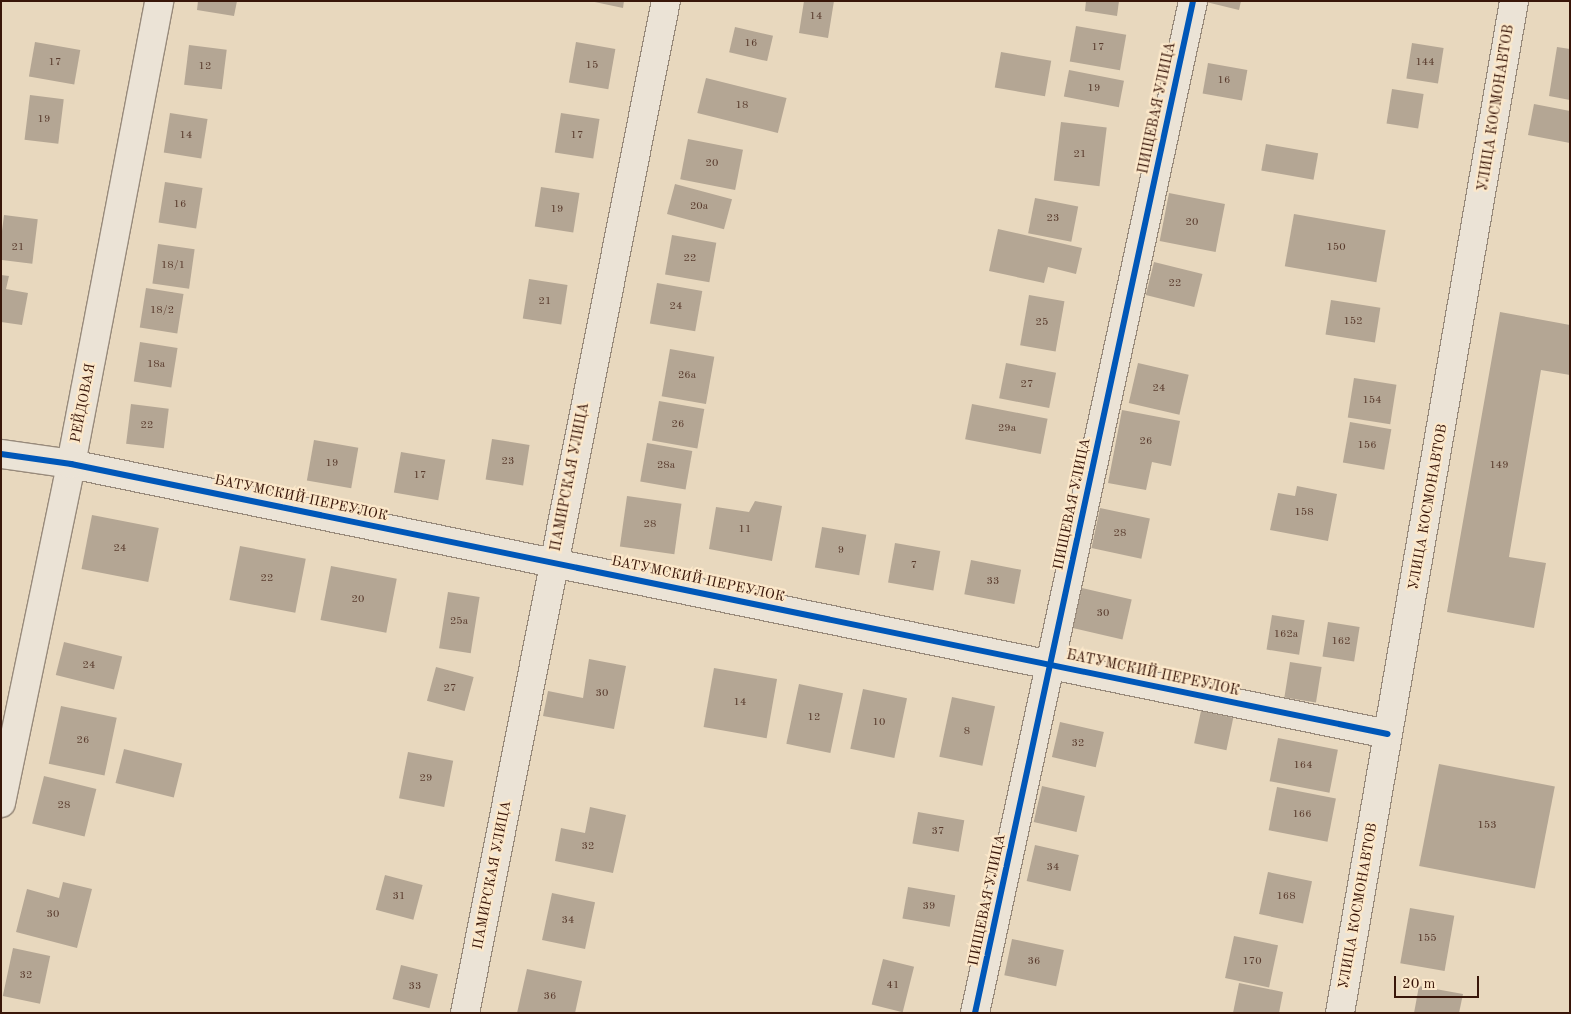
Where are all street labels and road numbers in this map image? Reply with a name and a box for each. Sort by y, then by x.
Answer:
street label: УЛИЦА КОСМОНАВТОВ [1475,24,1517,192]
street label: ПИЩЕВАЯ УЛИЦА [1135,41,1179,175]
street label: РЕЙДОВАЯ [67,362,99,444]
street label: ПАМИРСКАЯ УЛИЦА [547,401,593,553]
street label: УЛИЦА КОСМОНАВТОВ [1405,423,1451,591]
street label: ПИЩЕВАЯ УЛИЦА [1050,437,1094,571]
street label: БАТУМСКИЙ ПЕРЕУЛОК [213,471,389,525]
street label: БАТУМСКИЙ ПЕРЕУЛОК [610,552,786,606]
street label: БАТУМСКИЙ ПЕРЕУЛОК [1065,646,1241,700]
street label: ПАМИРСКАЯ УЛИЦА [469,799,515,951]
street label: УЛИЦА КОСМОНАВТОВ [1335,822,1381,990]
street label: ПИЩЕВАЯ УЛИЦА [965,833,1009,967]

